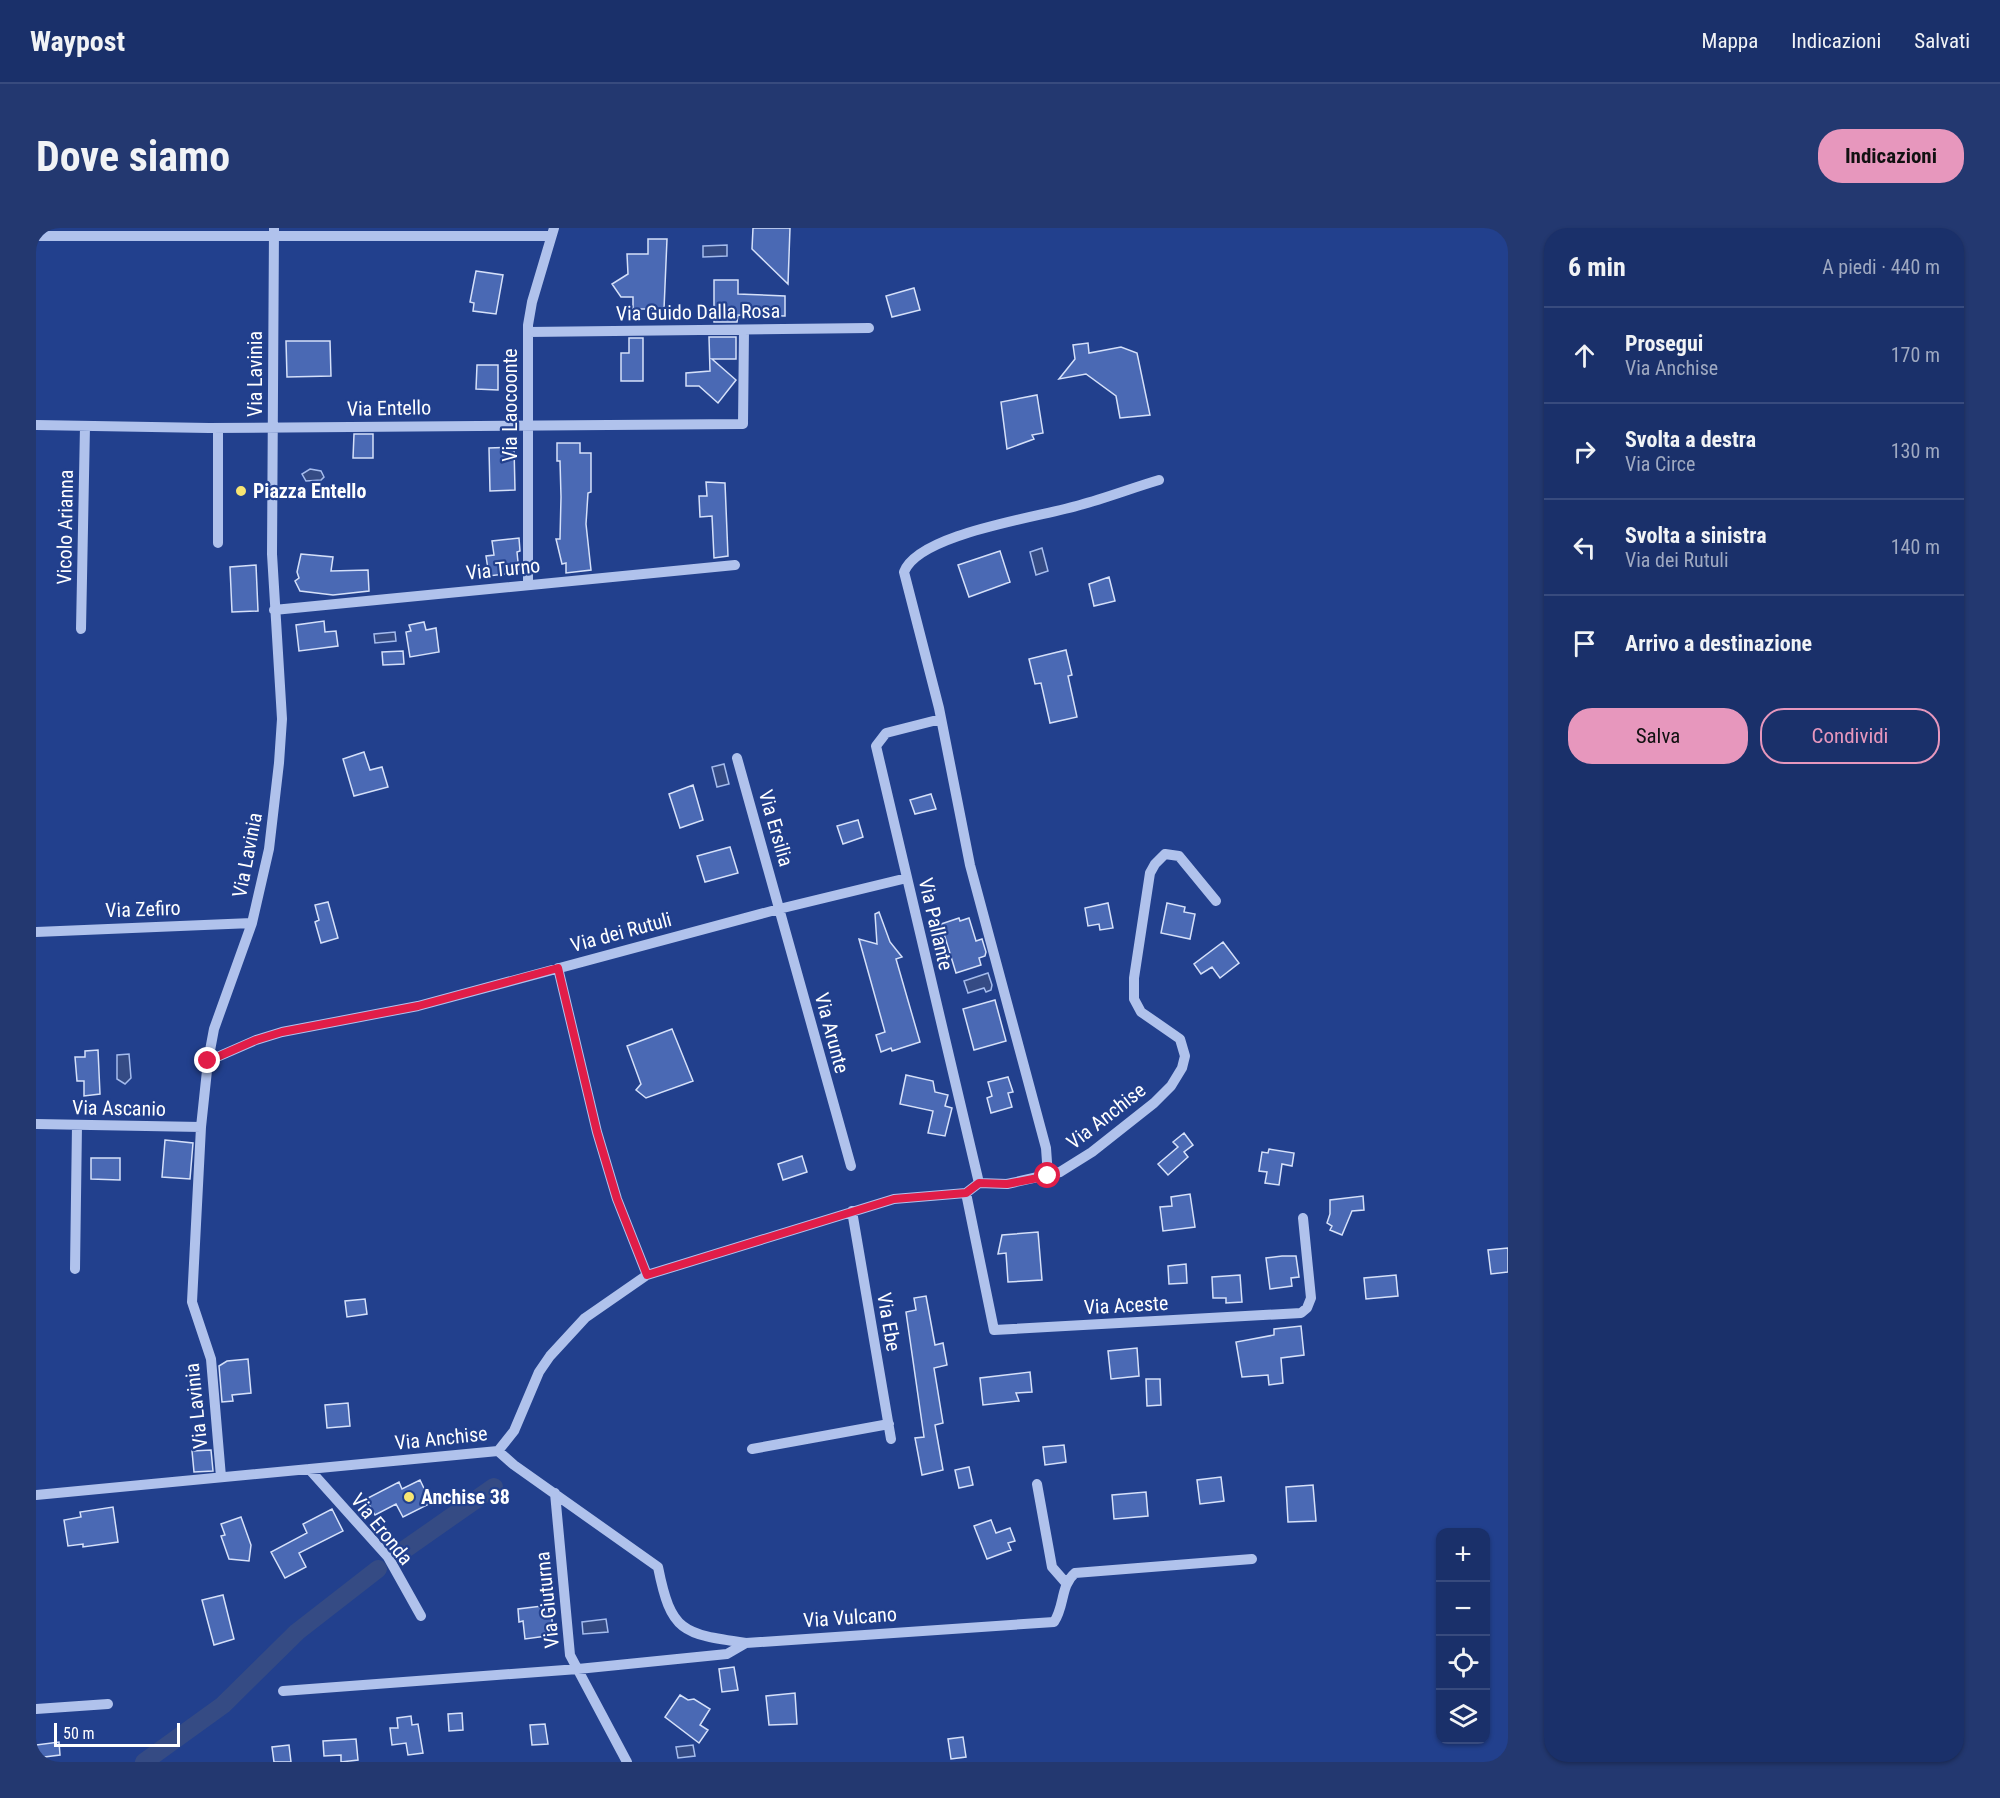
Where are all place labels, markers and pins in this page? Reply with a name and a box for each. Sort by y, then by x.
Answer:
place label: Piazza Entello [253,479,366,503]
marker: Piazza Entello [234,484,248,498]
place label: Anchise 38 [421,1485,510,1509]
marker: Anchise 38 [402,1490,416,1504]

